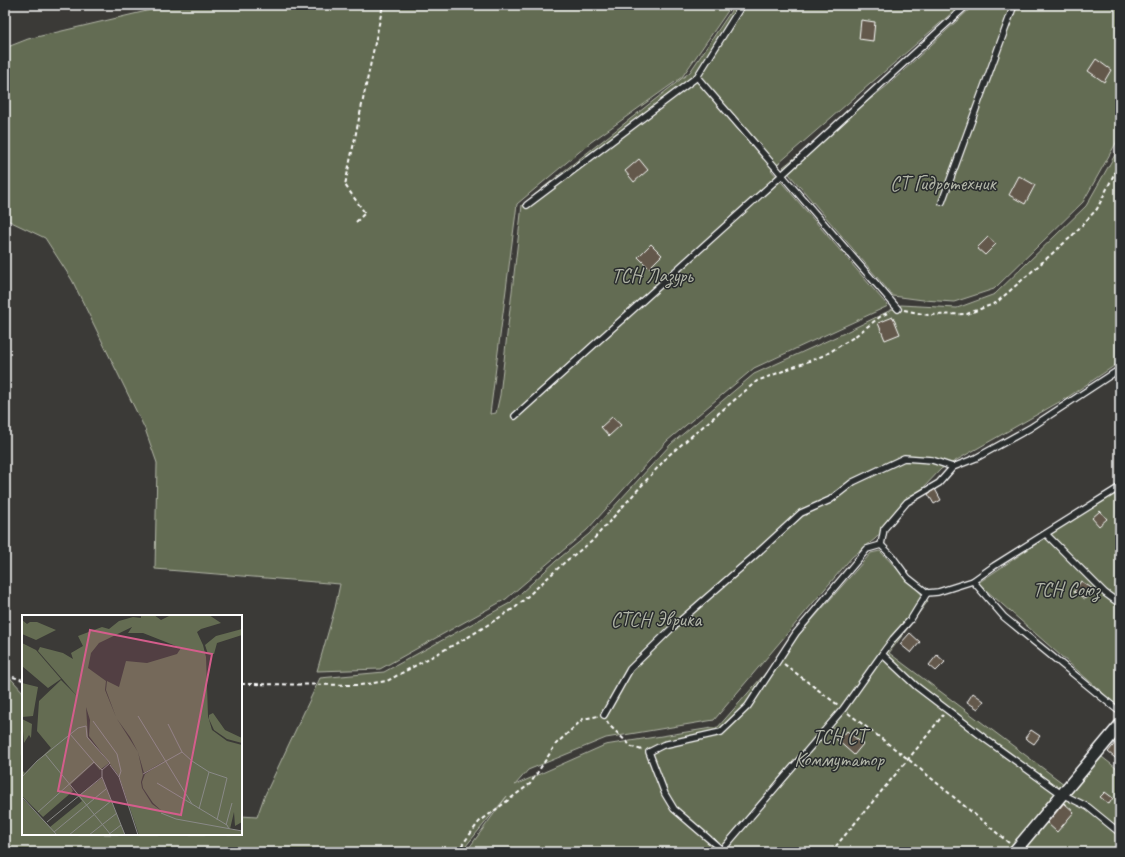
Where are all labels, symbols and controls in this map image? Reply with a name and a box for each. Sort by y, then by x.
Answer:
park label: СТ Гидротехник [890,171,998,196]
park label: ТСН Лазурь [611,263,694,289]
park label: ТСН Союз [1033,577,1101,603]
park label: СТСН Эврика [611,607,703,632]
inset map [22,615,242,835]
park label: ТСН СТ Коммутатор [794,724,885,772]

